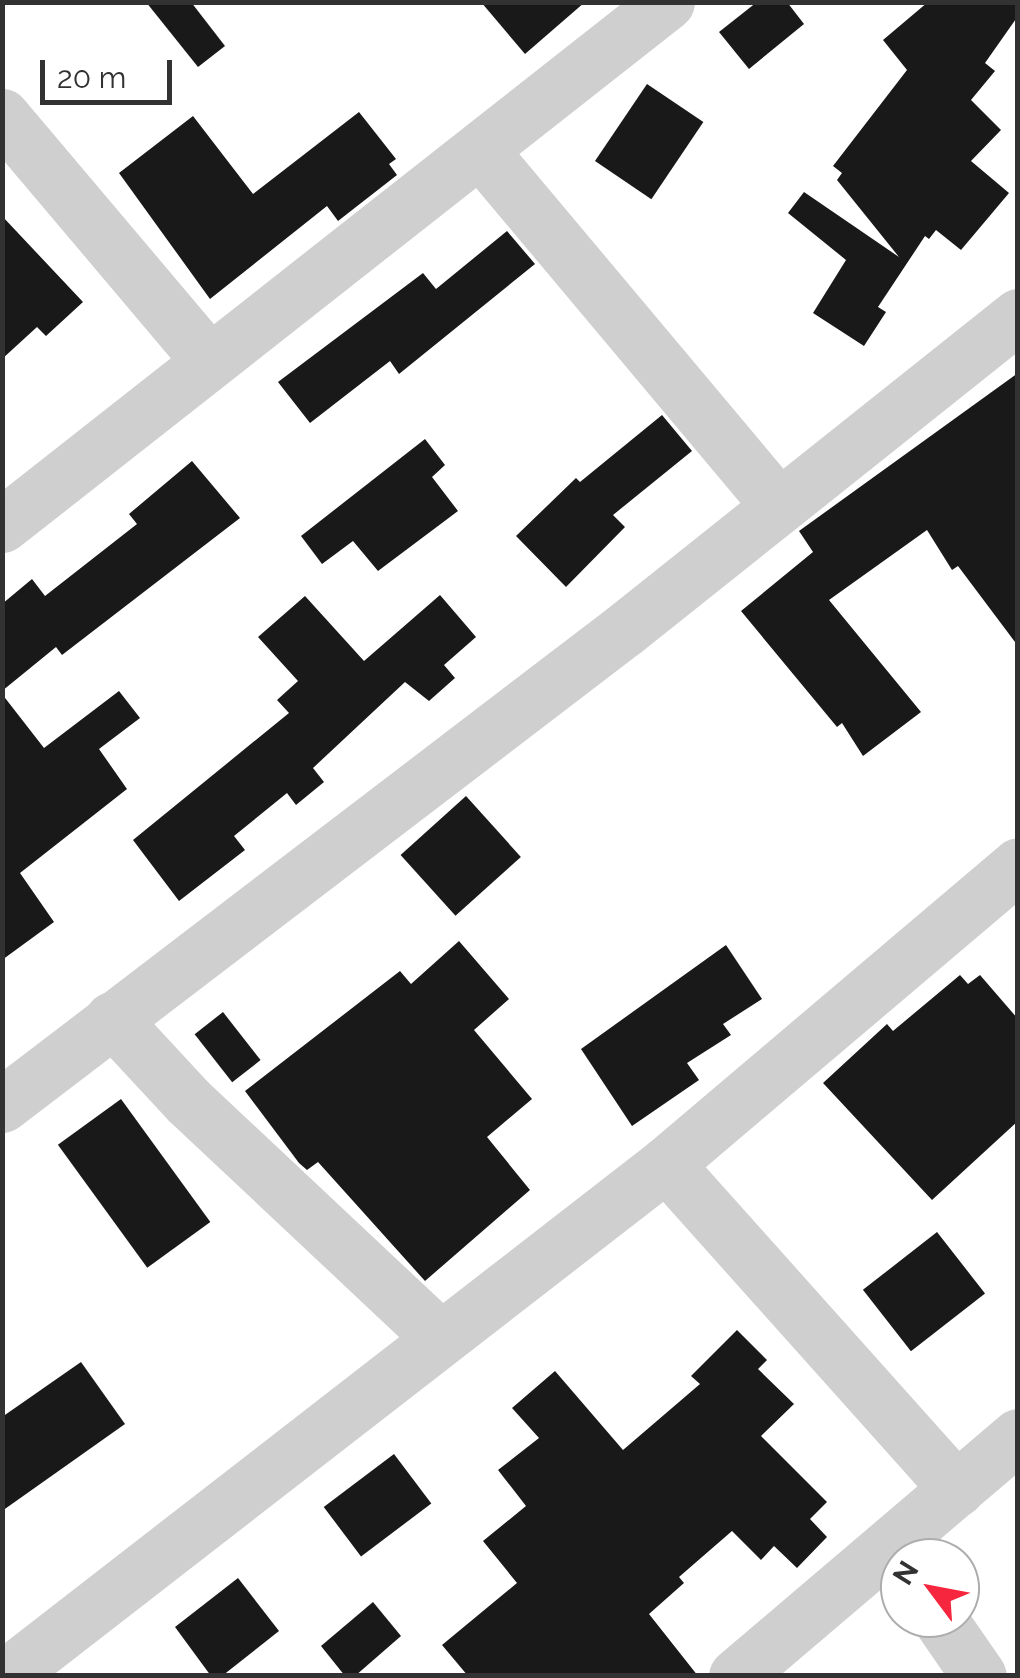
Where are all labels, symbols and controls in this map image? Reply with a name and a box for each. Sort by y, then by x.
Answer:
scale bar [45,40,178,102]
text: 20 m [57,60,126,95]
north arrow [880,1538,980,1638]
text: N [886,1555,925,1591]

